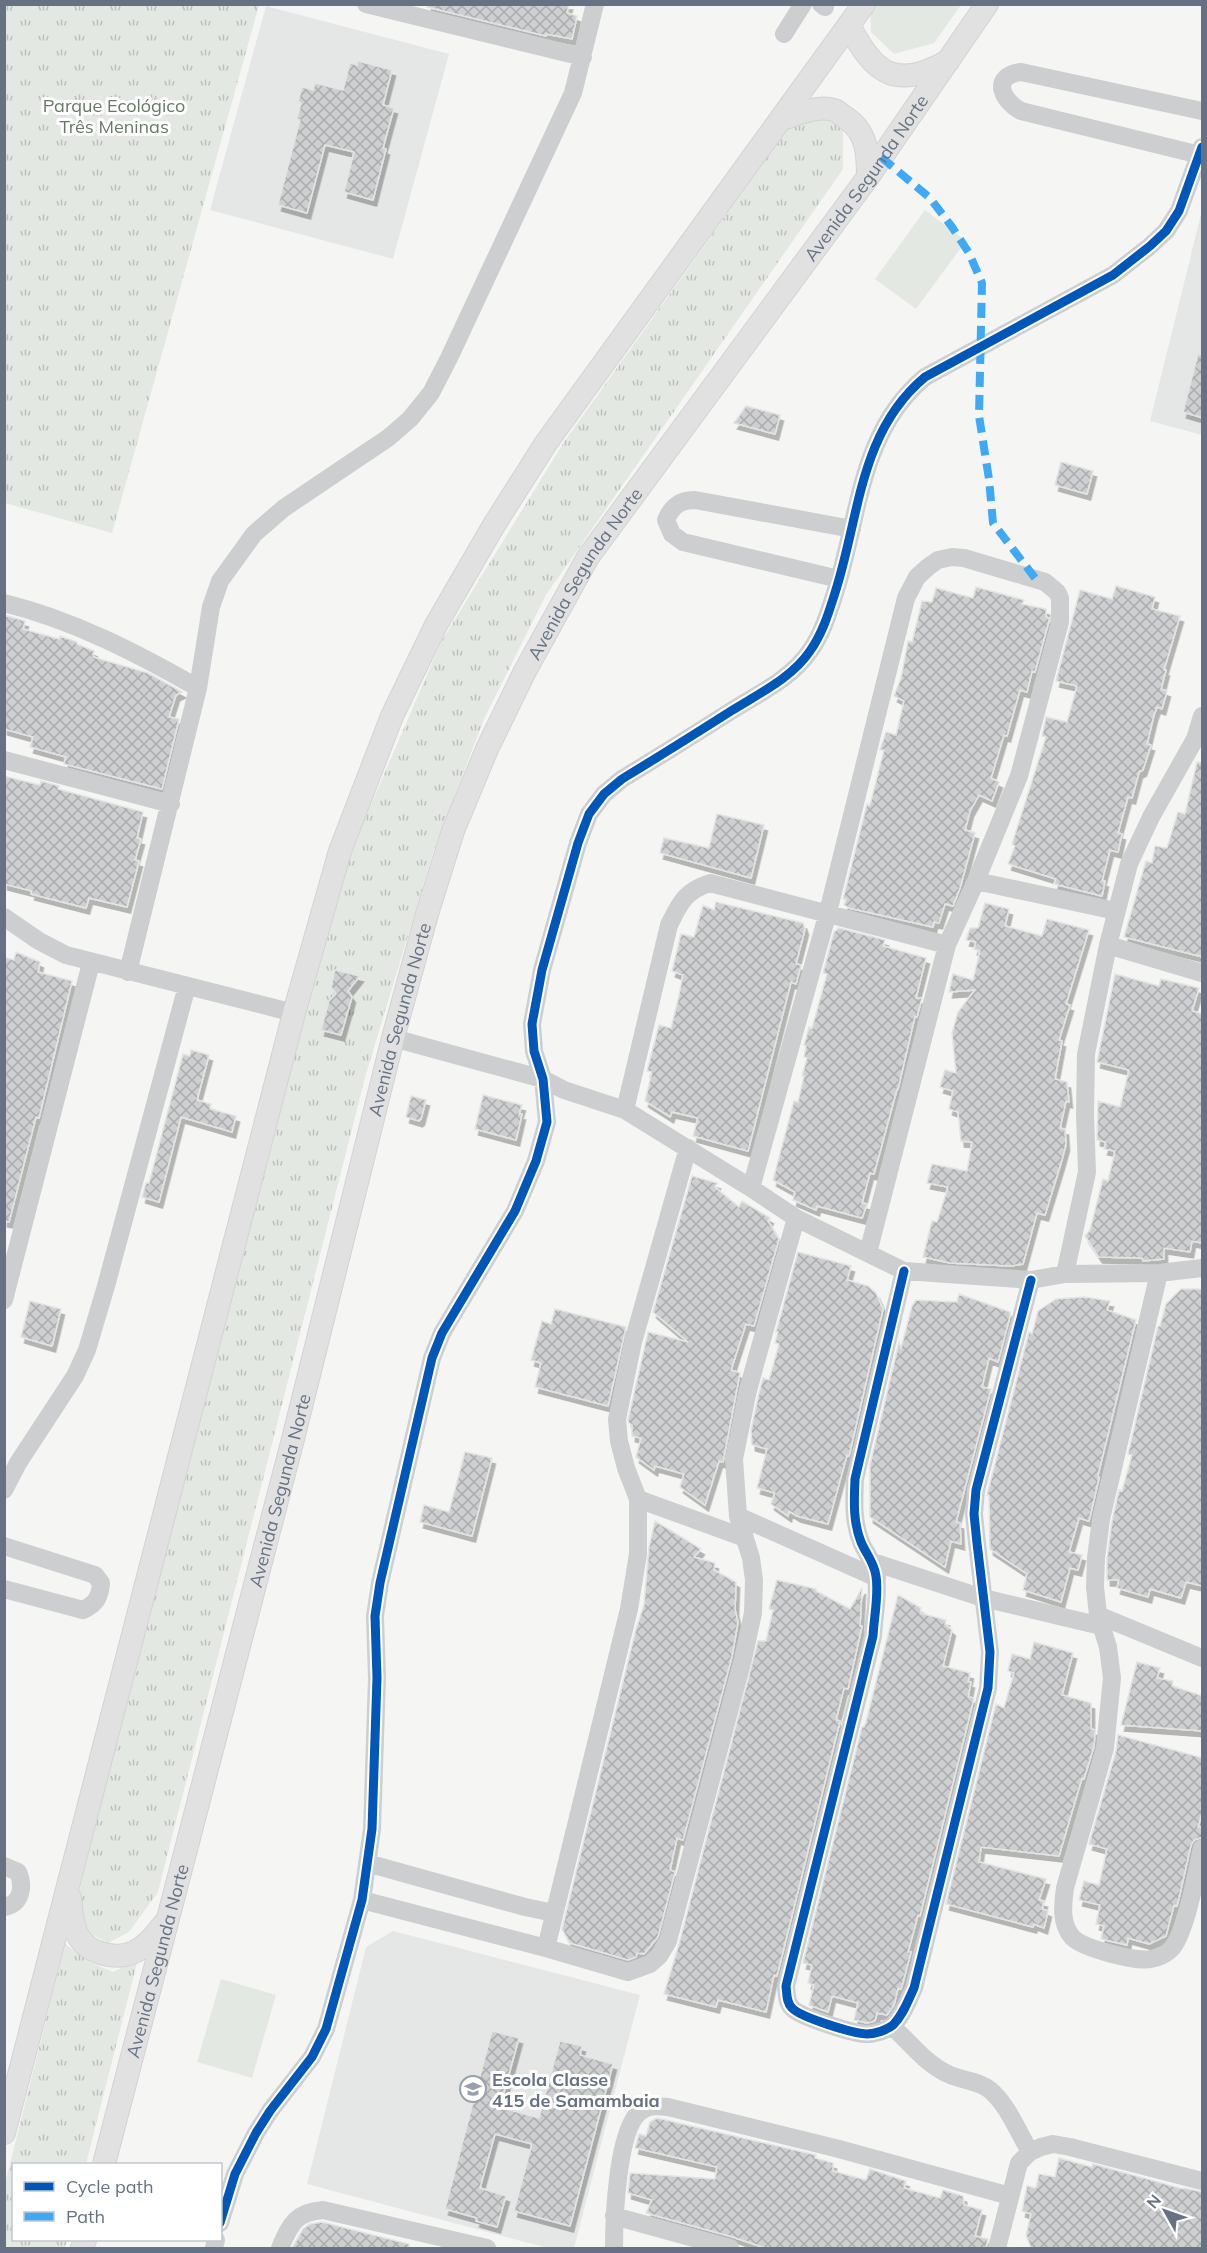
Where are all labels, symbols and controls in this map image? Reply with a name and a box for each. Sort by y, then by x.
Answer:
street label: Avenida Segunda Norte [799,90,933,265]
park label: Parque Ecológico Três Meninas [43,94,185,138]
street label: Avenida Segunda Norte [522,483,647,664]
street label: Avenida Segunda Norte [362,920,436,1118]
street label: Avenida Segunda Norte [243,1391,315,1590]
street label: Avenida Segunda Norte [121,1862,193,2060]
place label: Escola Classe 415 de Samambaia [492,2068,660,2112]
school or university icon: Escola Classe 415 de Samambaia [458,2074,488,2104]
legend [12,2163,222,2241]
text: Cycle path [66,2175,153,2198]
north arrow [1135,2181,1195,2241]
text: N [1142,2190,1165,2212]
text: Path [66,2205,105,2228]

